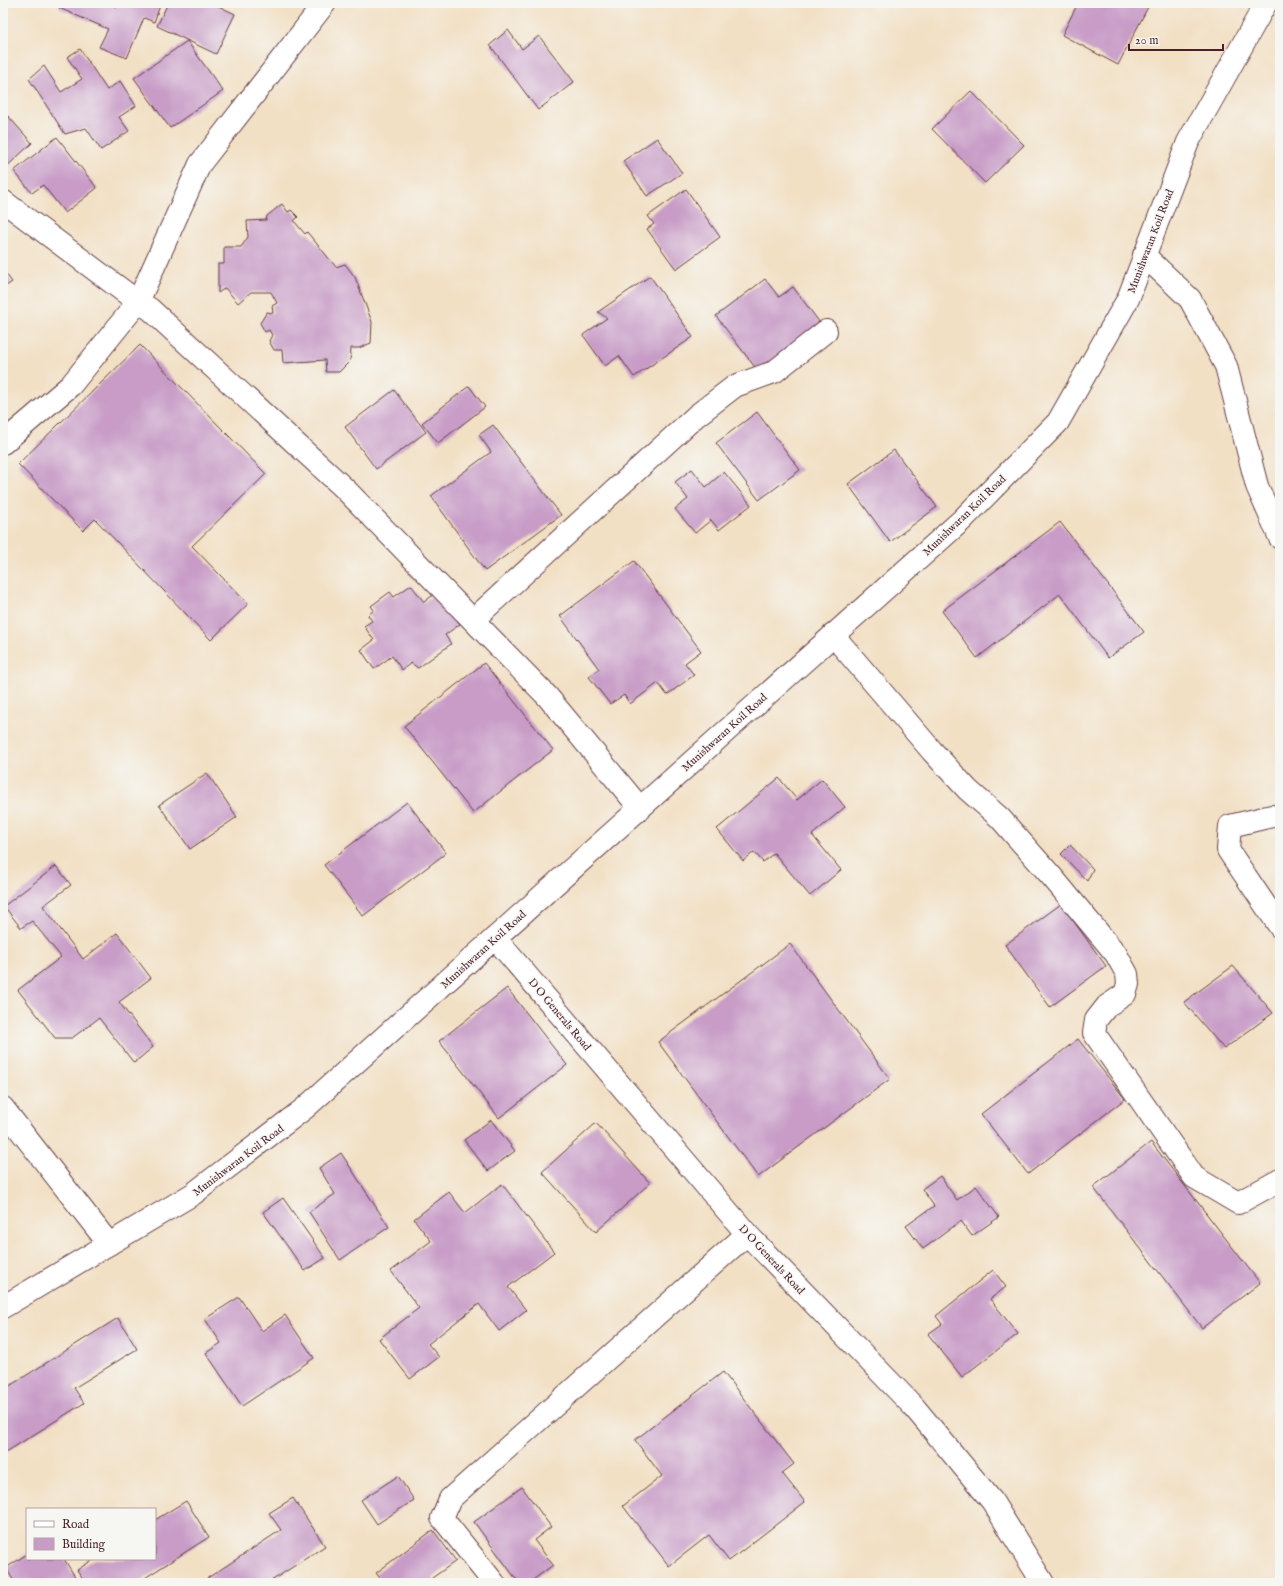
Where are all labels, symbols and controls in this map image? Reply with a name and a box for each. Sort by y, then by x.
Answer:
scale bar [1129,26,1223,52]
text: 20 m [1135,33,1158,48]
street label: Munishwaran Koil Road [1125,187,1177,295]
street label: Munishwaran Koil Road [920,472,1009,559]
street label: Munishwaran Koil Road [679,691,770,775]
street label: Munishwaran Koil Road [438,908,529,992]
street label: D O Generals Road [525,976,594,1054]
street label: Munishwaran Koil Road [190,1122,287,1200]
street label: D O Generals Road [735,1222,807,1298]
legend [26,1508,156,1560]
text: Road [62,1517,90,1532]
text: Building [62,1537,106,1552]

